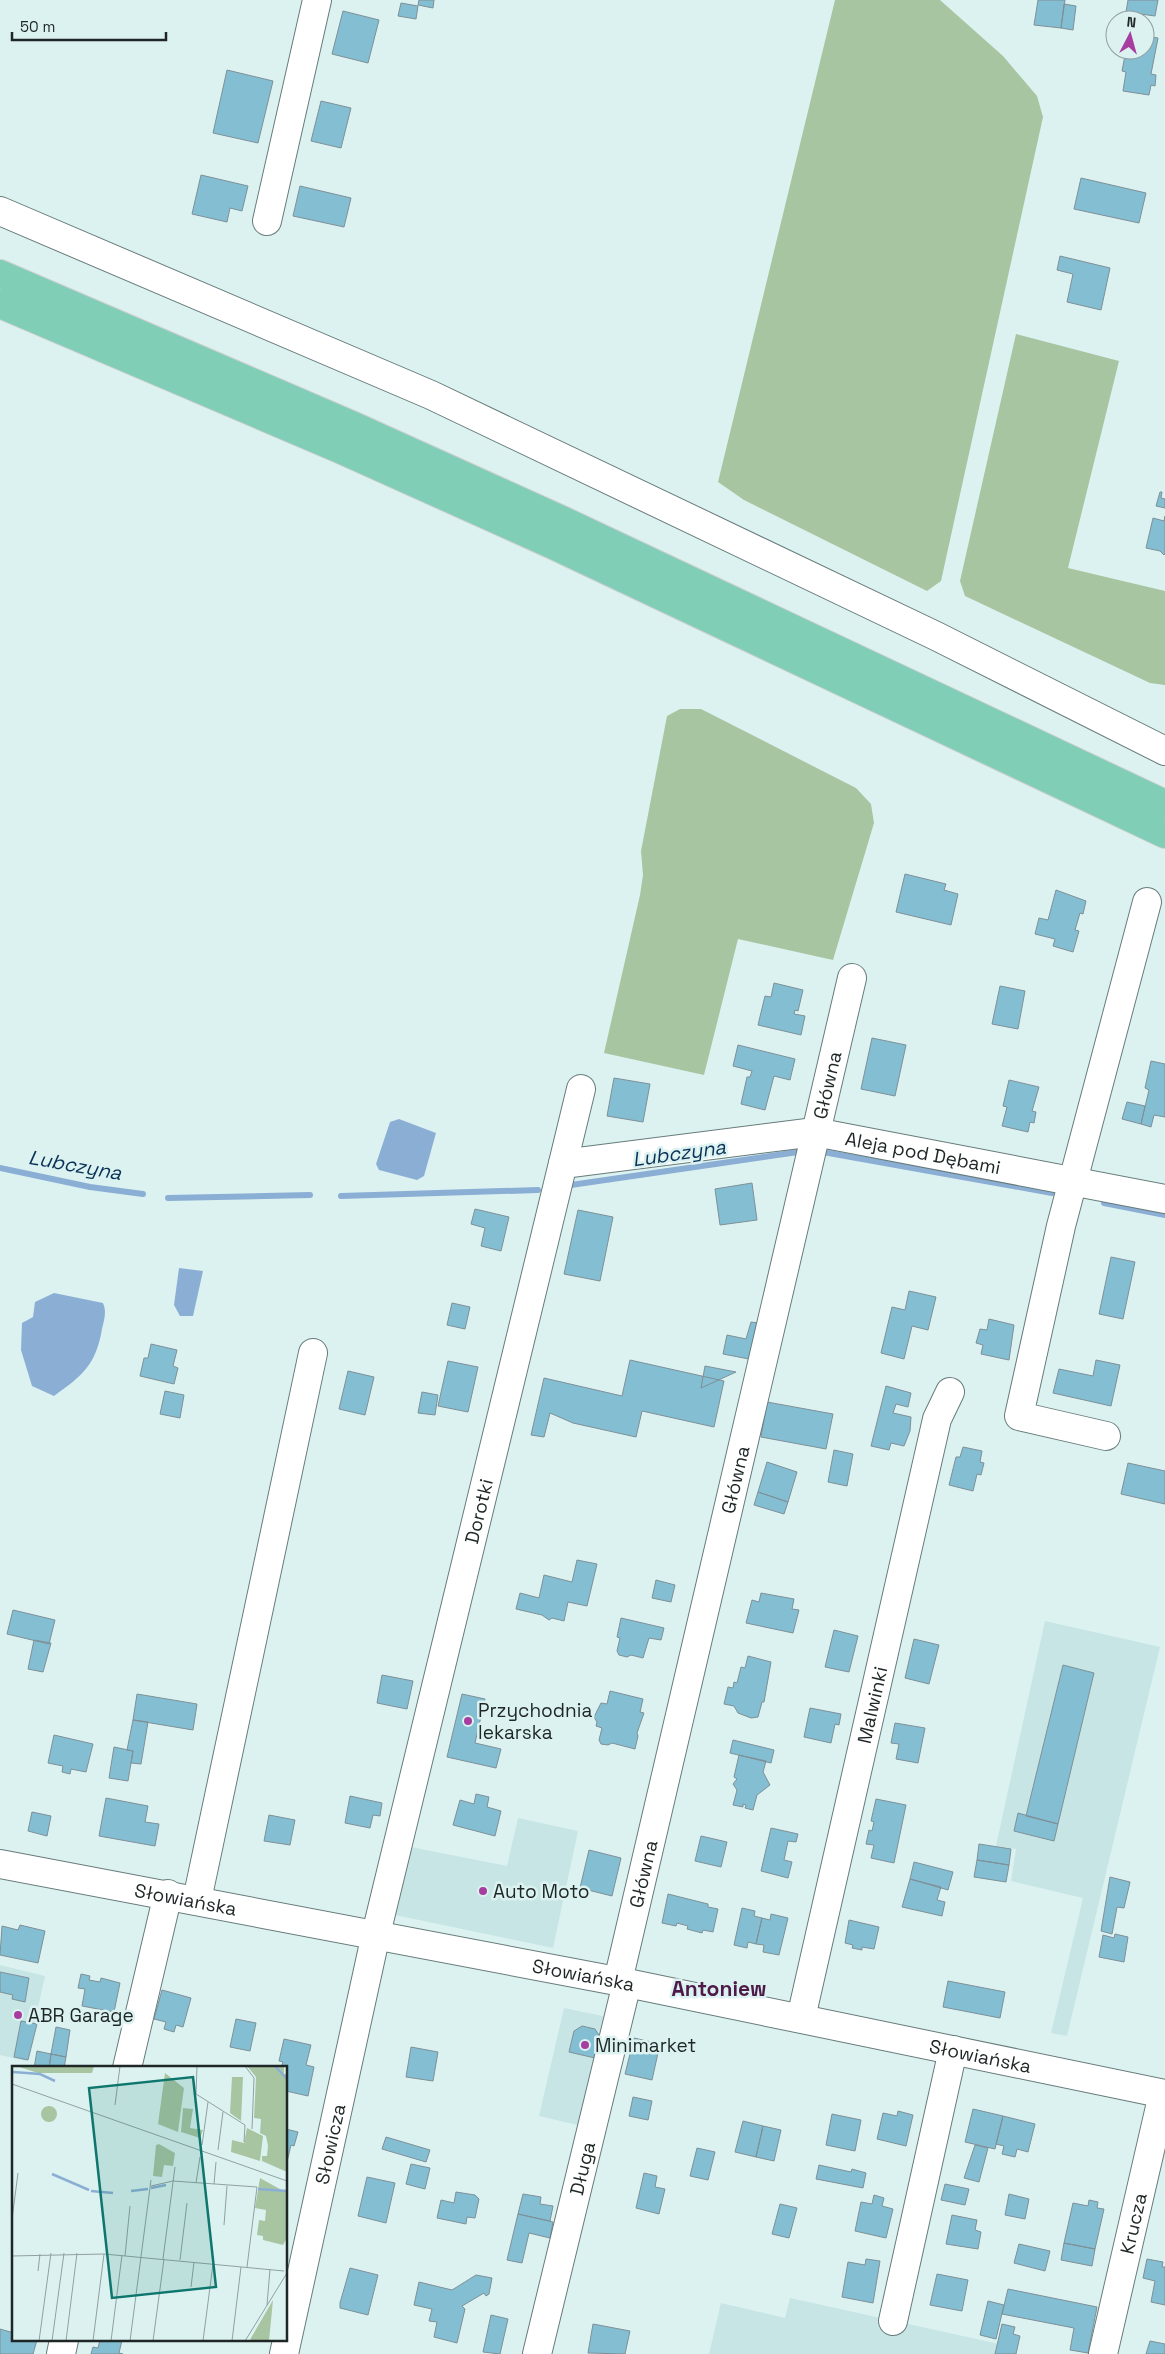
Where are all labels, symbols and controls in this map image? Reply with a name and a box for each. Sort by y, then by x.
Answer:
scale bar [12,10,166,42]
north arrow [1105,10,1155,60]
text: N [1126,13,1137,32]
text: 50 m [20,17,55,36]
street label: Główna [808,1049,848,1122]
street label: Aleja pod Dębami [843,1126,1003,1180]
water label: Lubczyna [631,1134,728,1172]
water label: Lubczyna [26,1144,124,1186]
street label: Główna [715,1443,756,1516]
street label: Dorotki [459,1476,499,1546]
street label: Malwinki [852,1664,893,1746]
place label: Przychodnia lekarska [478,1698,592,1745]
marker: Przychodnia lekarska [462,1715,474,1727]
street label: Główna [623,1838,663,1910]
street label: Słowiańska [132,1878,239,1922]
place label: Auto Moto [493,1879,590,1904]
marker: Auto Moto [477,1885,489,1897]
street label: Słowiańska [530,1953,637,1997]
district label: Antoniew [671,1975,767,2002]
place label: ABR Garage [28,2003,134,2028]
marker: ABR Garage [12,2009,24,2021]
place label: Minimarket [595,2033,696,2058]
street label: Słowiańska [927,2034,1034,2079]
marker: Minimarket [579,2039,591,2051]
inset map [12,2066,288,2342]
street label: Słowicza [310,2101,351,2187]
street label: Długa [564,2139,601,2198]
street label: Krucza [1114,2190,1153,2257]

